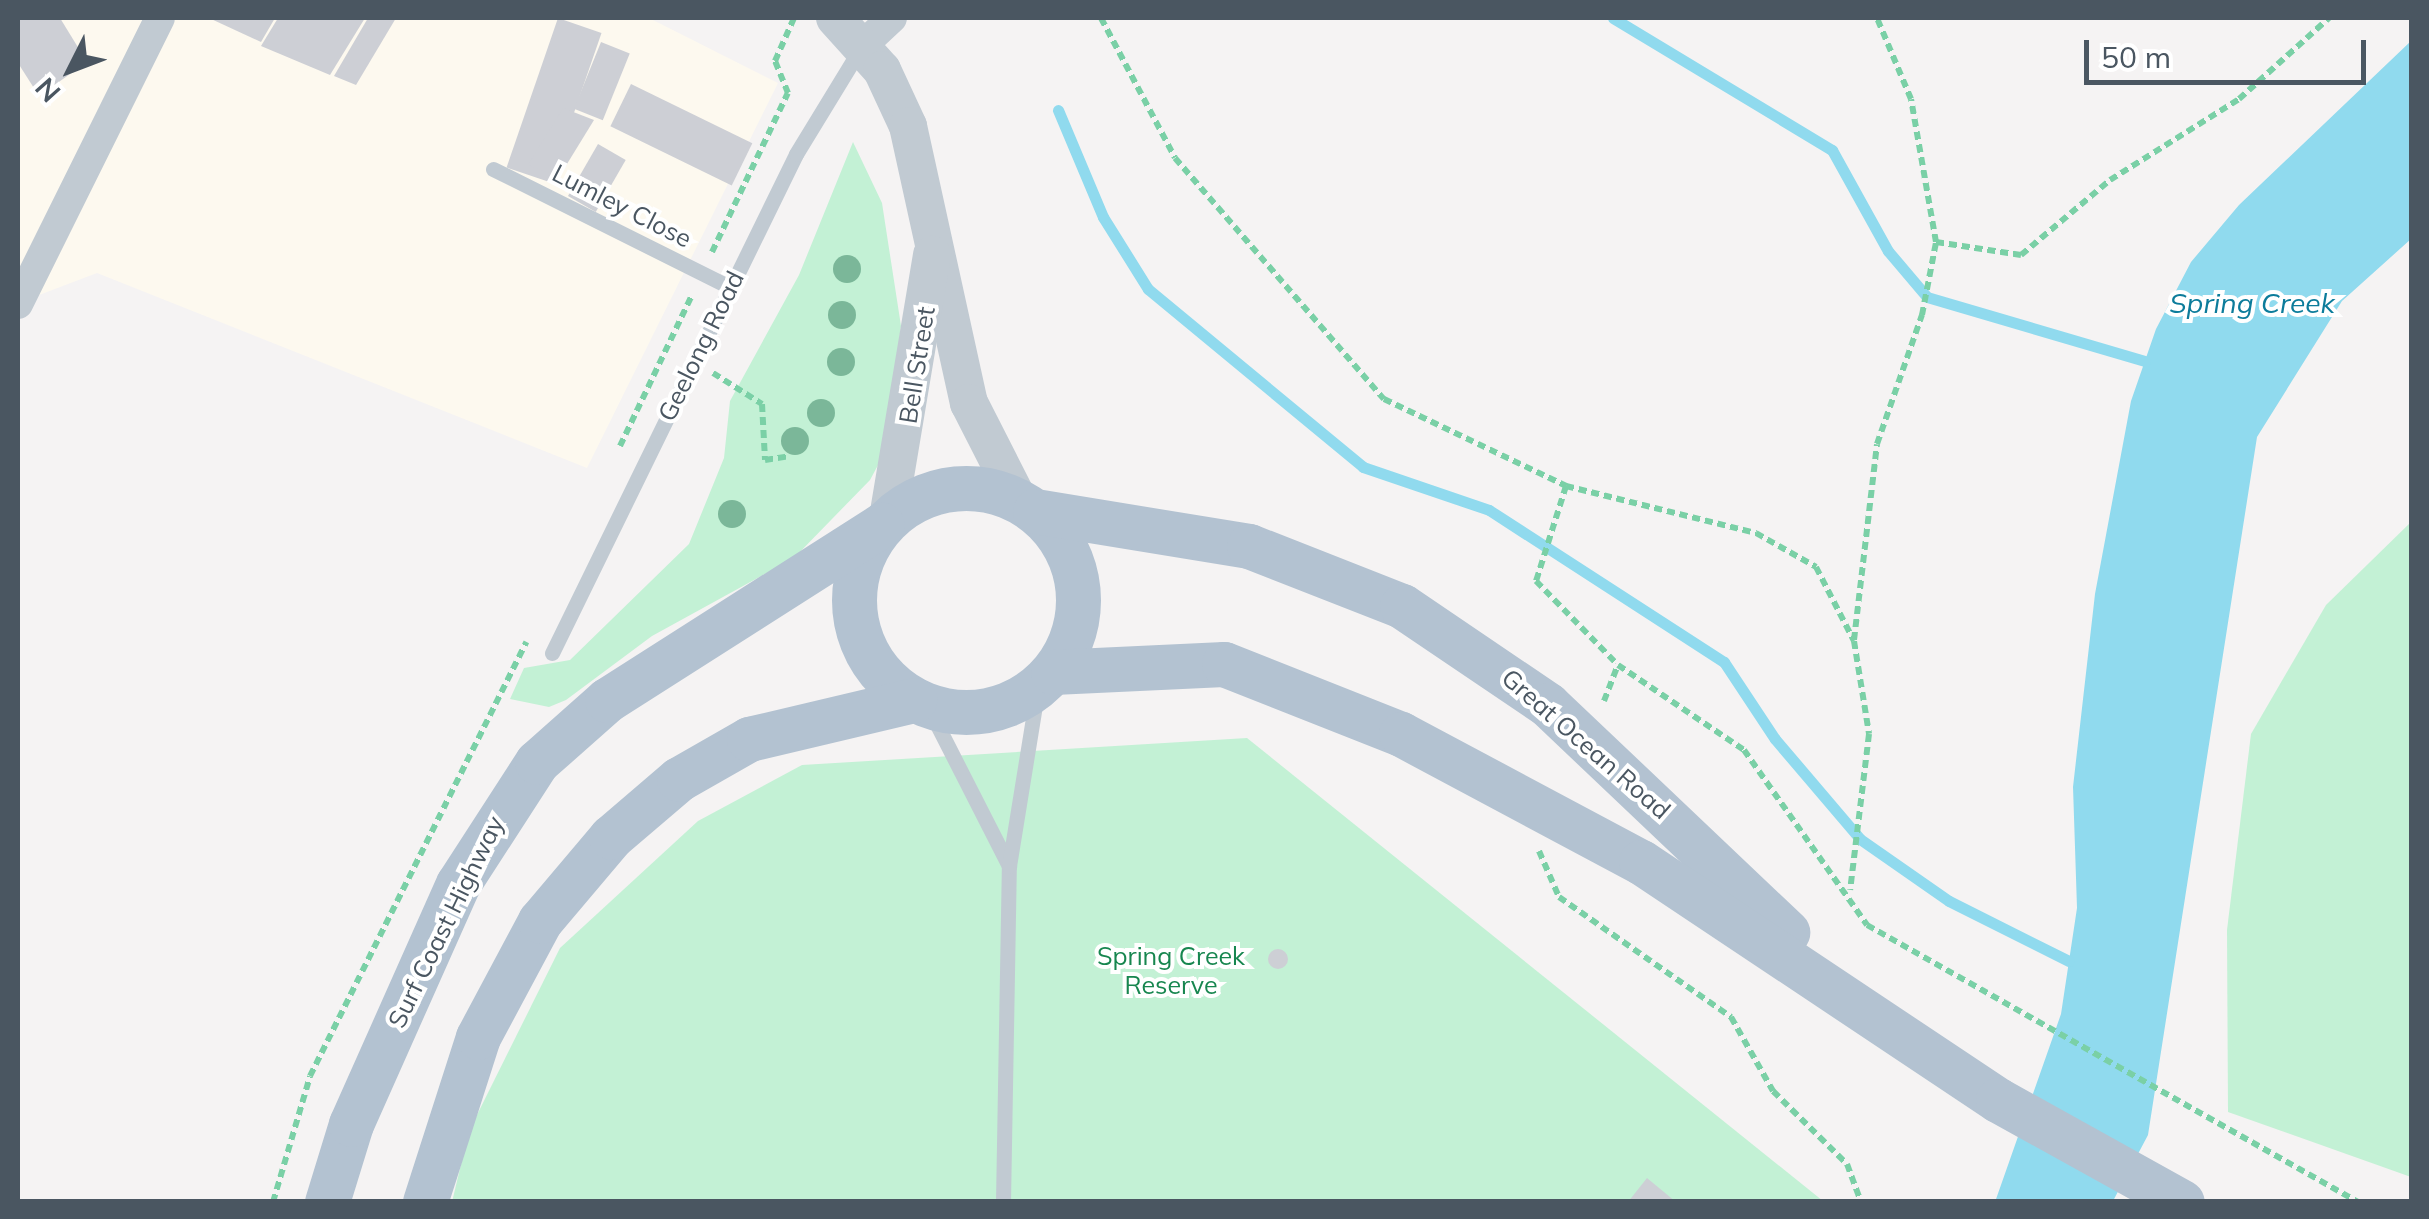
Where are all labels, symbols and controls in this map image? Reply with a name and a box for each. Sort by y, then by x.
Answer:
north arrow [20,20,120,120]
scale bar [2089,20,2372,82]
text: 50 m [2101,38,2171,76]
text: N [27,71,67,110]
street label: Lumley Close [547,158,697,254]
street label: Geelong Road [652,266,750,426]
water label: Spring Creek [2169,286,2335,320]
street label: Bell Street [893,304,941,426]
street label: Great Ocean Road [1496,663,1676,825]
street label: Surf Coast Highway [382,811,510,1033]
park label: Spring Creek Reserve [1097,942,1245,1001]

